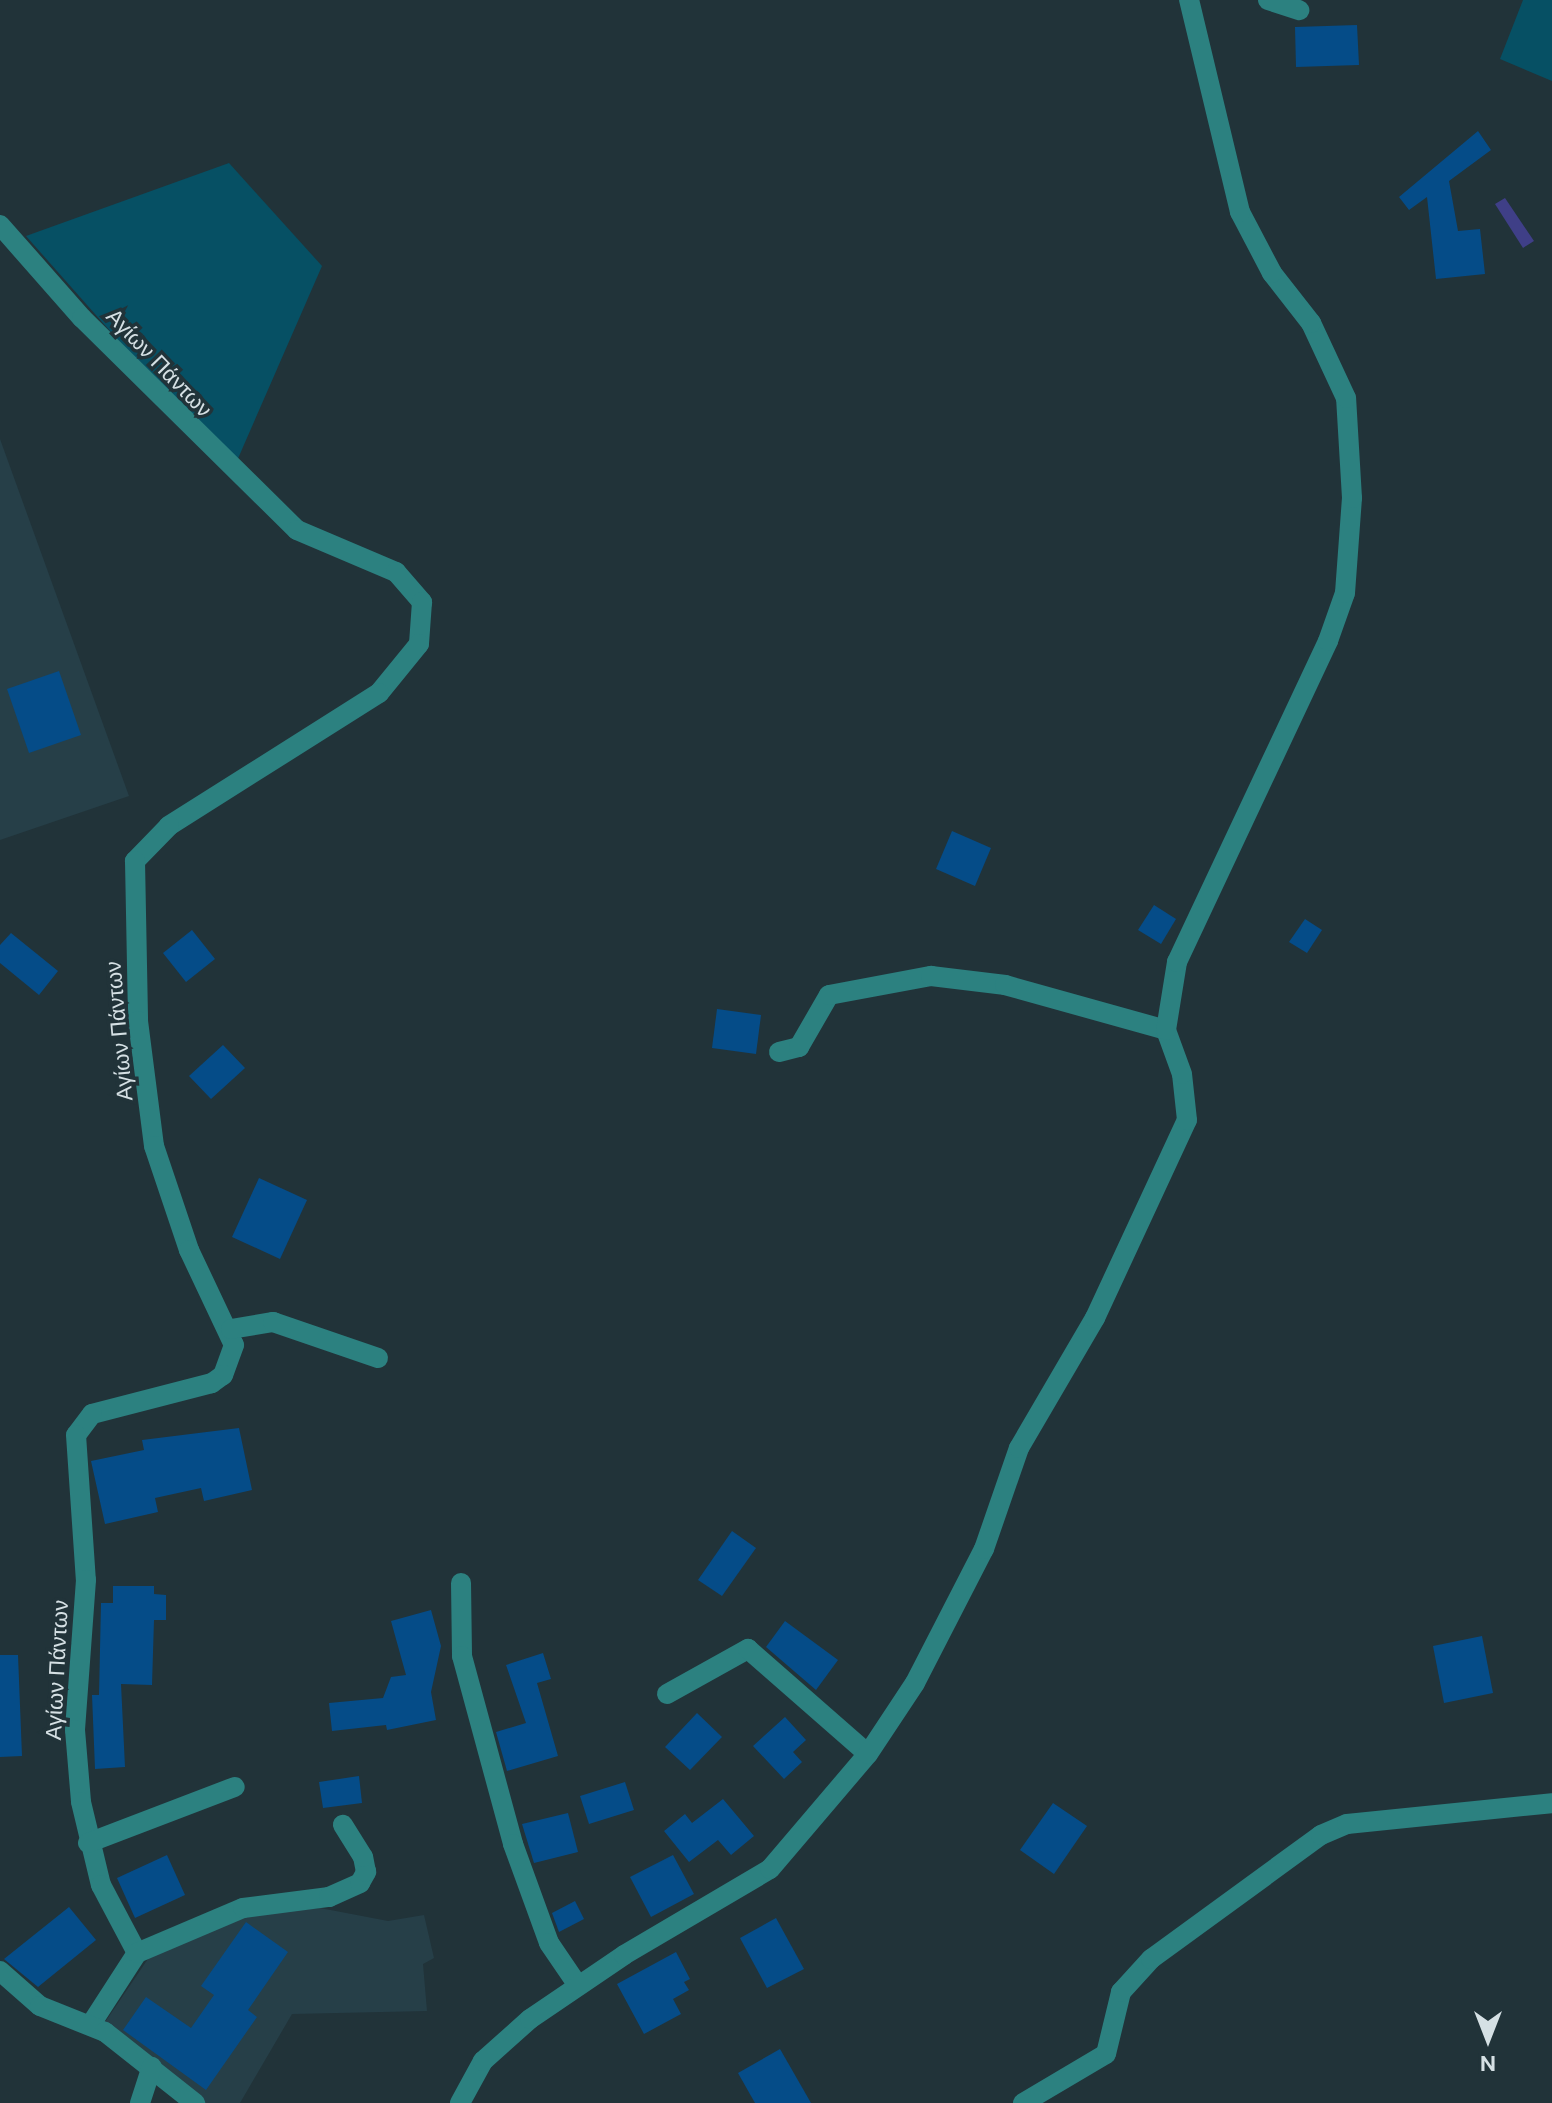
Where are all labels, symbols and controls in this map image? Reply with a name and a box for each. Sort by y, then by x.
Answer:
street label: Αγίων Πάντων [101,303,217,423]
street label: Αγίων Πάντων [100,960,138,1102]
street label: Αγίων Πάντων [40,1599,74,1741]
north arrow [1448,1999,1528,2079]
text: N [1480,2049,1496,2078]

